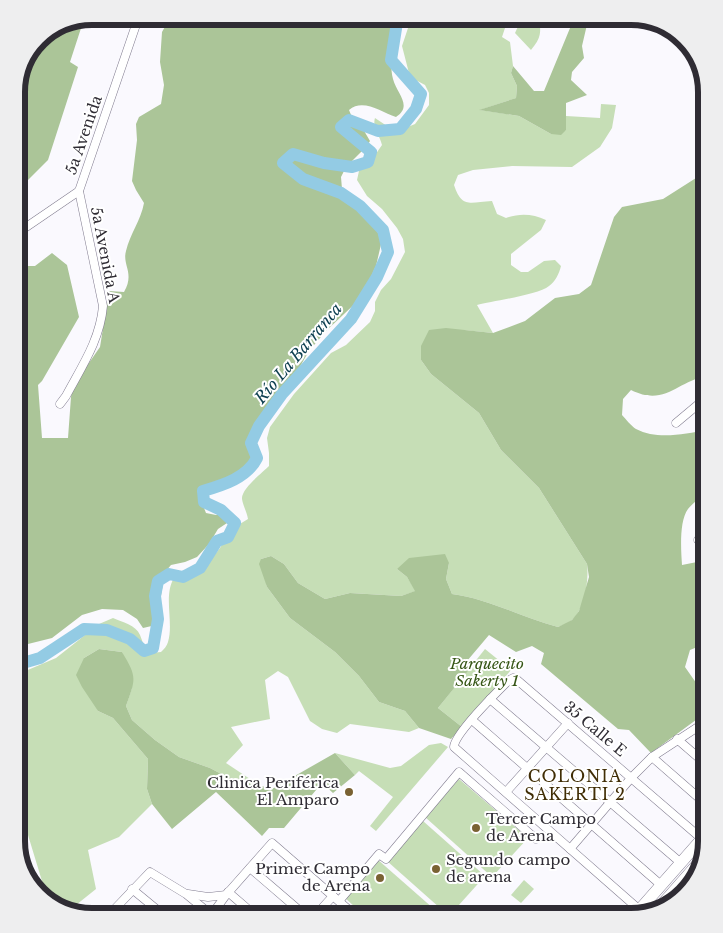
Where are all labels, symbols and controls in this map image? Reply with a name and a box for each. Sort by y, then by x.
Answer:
street label: 5a Avenida [61,92,106,177]
street label: 5a Avenida A [87,205,124,305]
water label: Río La Barranca [249,299,346,408]
park label: Parquecito Sakerty 1 [449,654,524,690]
street label: 35 Calle E [560,697,631,760]
district label: COLONIA SAKERTI 2 [524,766,626,804]
place label: Clinica Periférica El Amparo [207,773,340,809]
marker: Clinica Periférica El Amparo [343,786,355,798]
place label: Tercer Campo de Arena [486,809,596,845]
marker: Tercer Campo de Arena [470,822,482,834]
place label: Segundo campo de arena [446,850,571,886]
place label: Primer Campo de Arena [255,859,371,895]
marker: Segundo campo de arena [430,863,442,875]
marker: Primer Campo de Arena [374,872,386,884]

